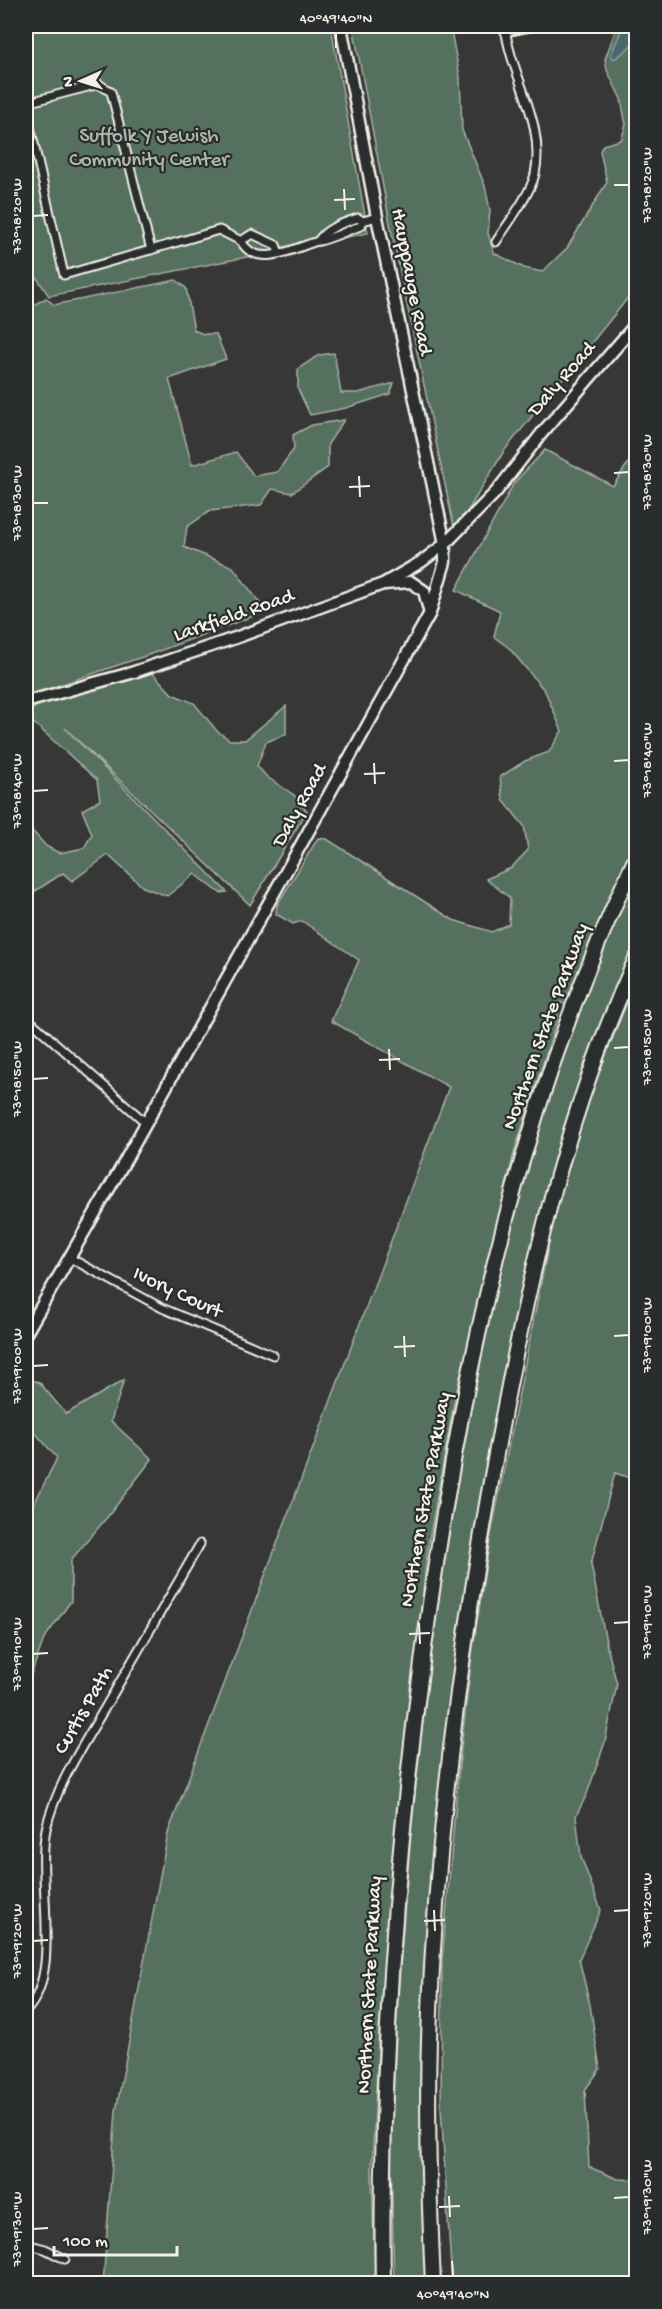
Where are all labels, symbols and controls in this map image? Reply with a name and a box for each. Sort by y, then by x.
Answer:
text: 40°49'40"N [300,10,372,28]
north arrow [51,51,111,111]
text: N [60,75,79,87]
park label: Suffolk Y Jewish Community Center [69,125,230,174]
text: 73°18'20"W [639,147,657,224]
text: 73°18'20"W [9,178,27,255]
street label: Hauppauge Road [383,206,437,359]
street label: Daly Road [522,336,603,424]
text: 73°18'30"W [639,434,657,511]
text: 73°18'30"W [9,465,27,542]
street label: Larkfield Road [170,584,299,649]
text: 73°18'40"W [639,722,657,799]
text: 73°18'40"W [9,753,27,830]
street label: Daly Road [267,759,335,854]
street label: Northern State Parkway [498,920,596,1134]
text: 73°18'50"W [639,1009,657,1086]
text: 73°18'50"W [9,1041,27,1118]
street label: Ivory Court [128,1262,228,1327]
text: 73°19'00"W [639,1297,657,1374]
text: 73°19'00"W [9,1328,27,1405]
street label: Northern State Parkway [396,1391,458,1609]
text: 73°19'10"W [639,1585,657,1660]
text: 73°19'10"W [9,1617,27,1692]
street label: Curtis Path [50,1662,120,1760]
text: 73°19'20"W [639,1872,657,1948]
street label: Northern State Parkway [353,1876,389,2094]
text: 73°19'20"W [9,1903,27,1979]
text: 73°19'30"W [639,2159,657,2236]
text: 73°19'30"W [9,2191,27,2268]
scale bar [54,2219,177,2257]
text: 100 m [62,2232,108,2253]
text: 40°49'40"N [417,2286,489,2304]

